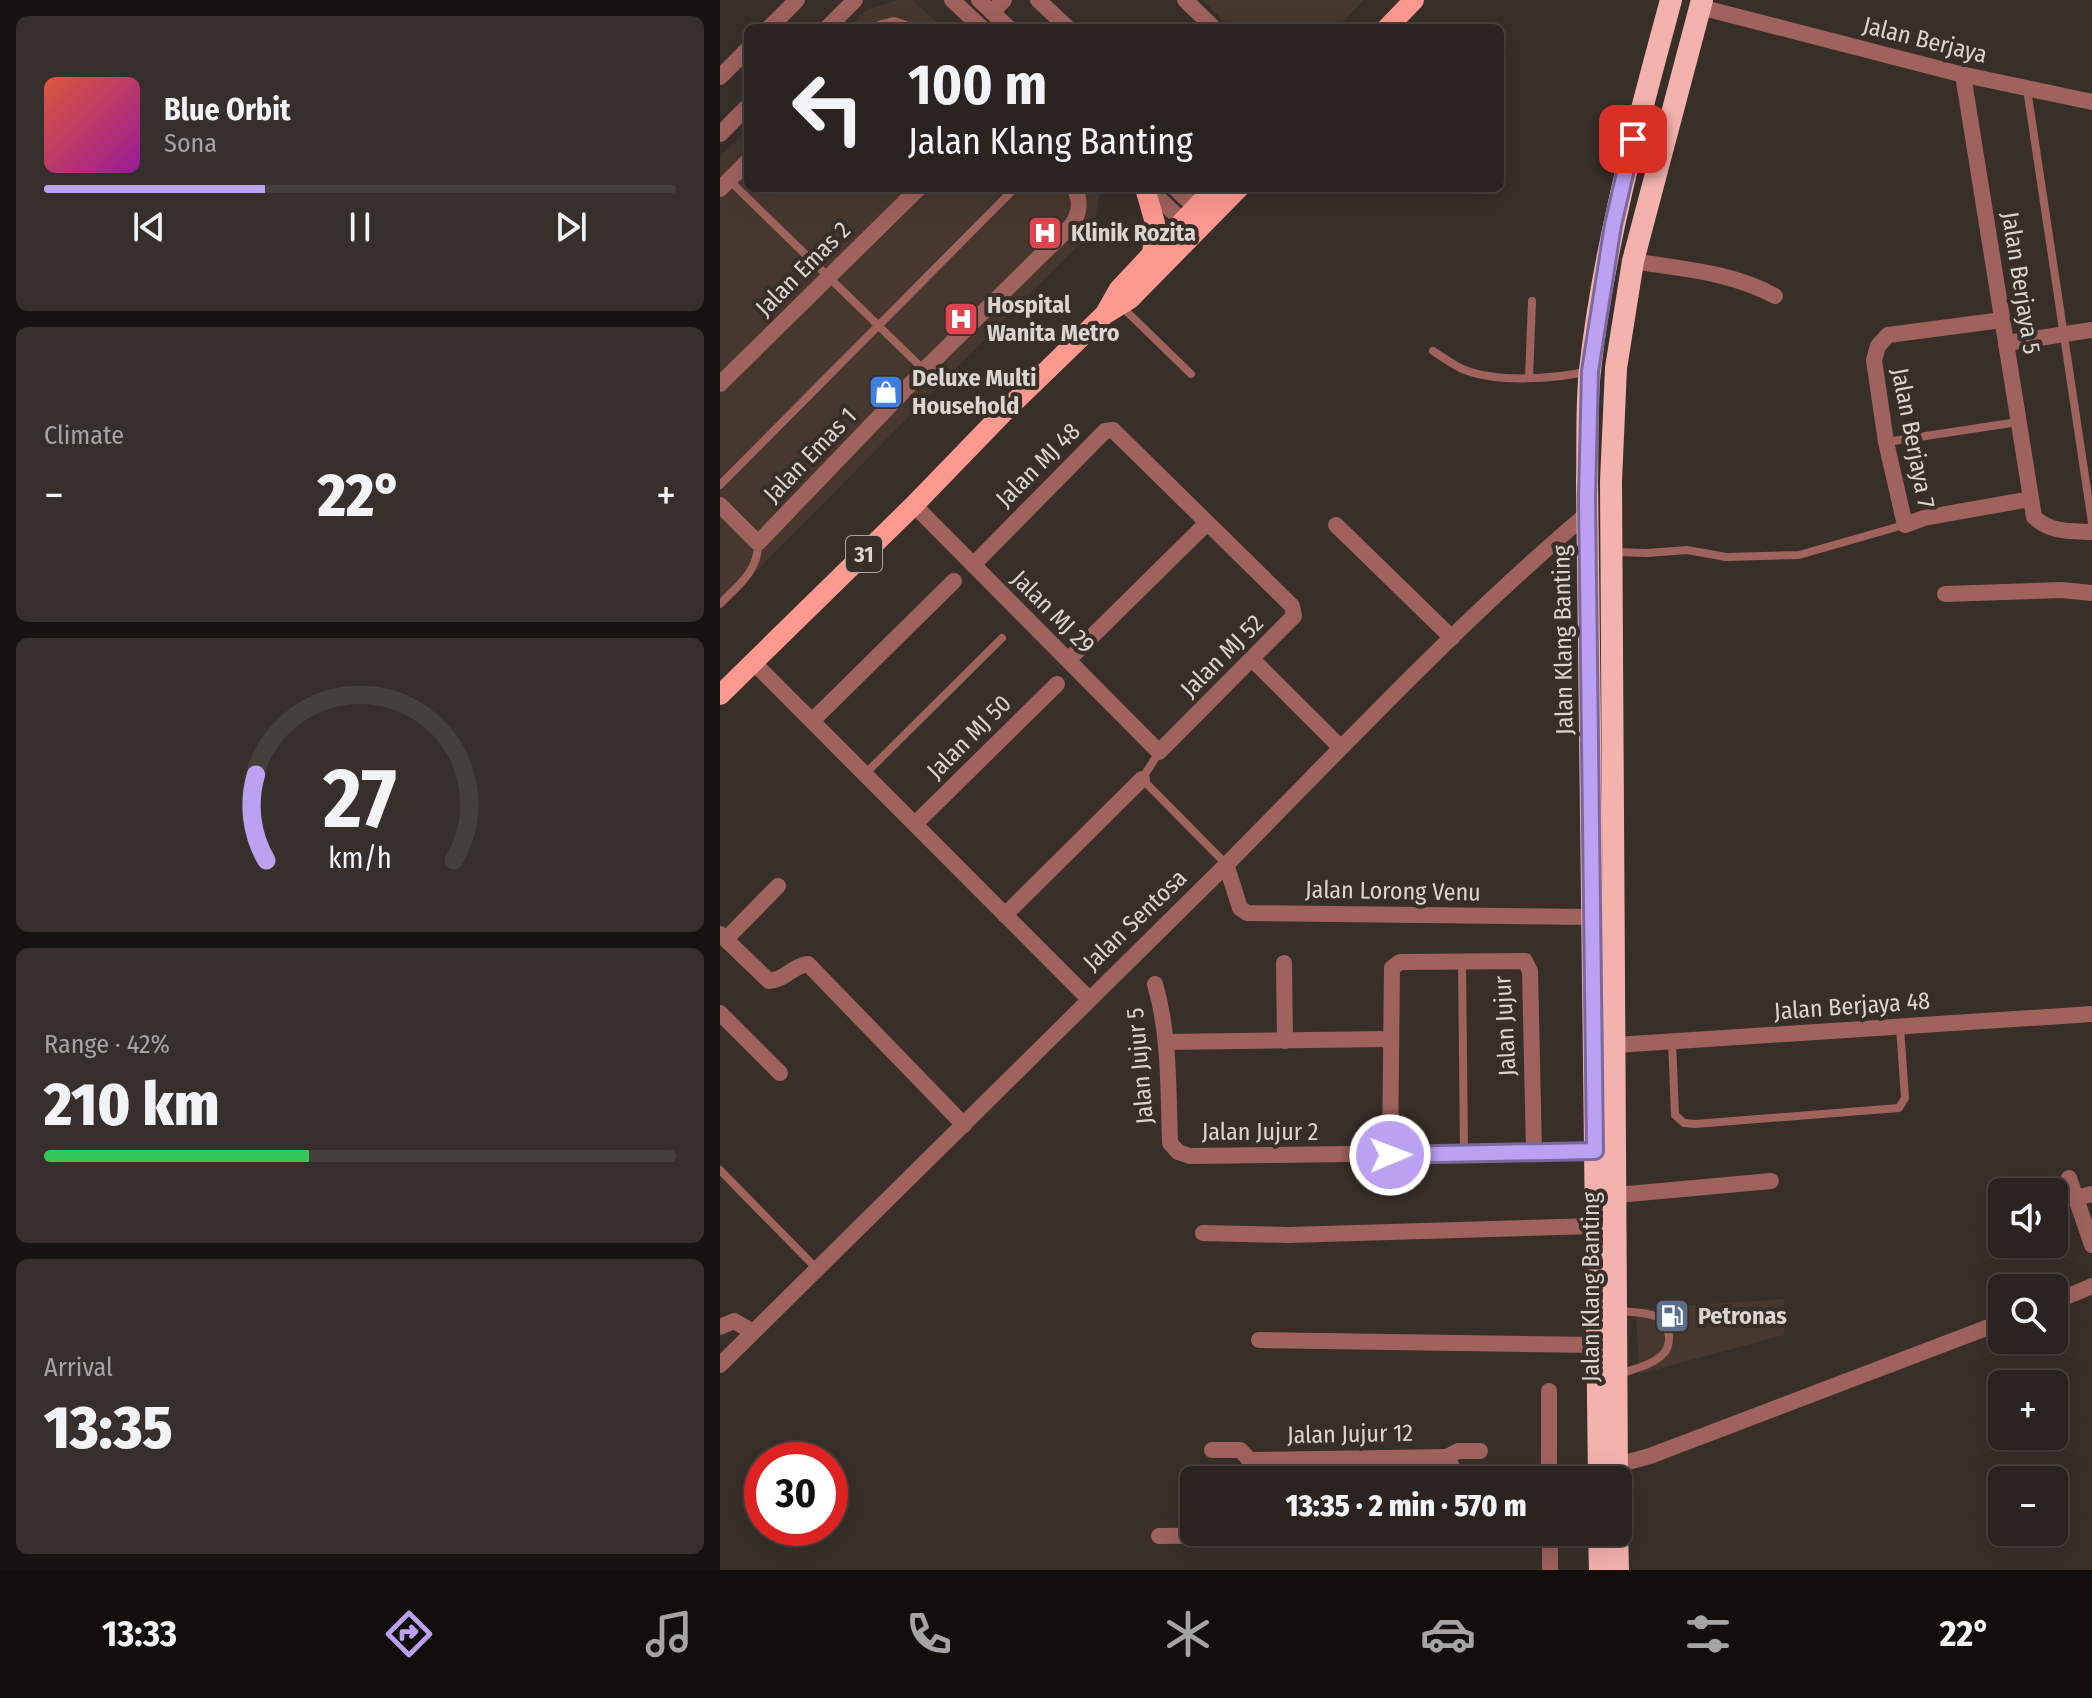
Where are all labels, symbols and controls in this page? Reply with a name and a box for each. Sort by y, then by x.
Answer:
street label: Jalan Berjaya [1860,11,1990,69]
text: 100 m [908,52,1047,119]
icon: left [776,56,880,160]
text: Blue Orbit [164,92,290,128]
pin [1599,105,1667,173]
icon: arrive [1611,117,1655,161]
text: Jalan Klang Banting [908,120,1193,164]
text: Sona [164,128,217,159]
icon: previous [127,205,171,249]
icon: pause [338,205,382,249]
icon: next [549,205,593,249]
street label: Jalan Berjaya 5 [1996,210,2046,356]
hospital icon: Klinik Rozita [1026,214,1064,252]
street label: Jalan Emas 2 [750,216,856,322]
place label: Klinik Rozita [1071,219,1196,247]
place label: Hospital Wanita Metro [987,291,1120,347]
hospital icon: Hospital Wanita Metro [942,300,980,338]
place label: Deluxe Multi Household [912,364,1037,420]
street label: Jalan Berjaya 7 [1886,365,1940,511]
shop icon: Deluxe Multi Household [867,373,905,411]
street label: Jalan Emas 1 [758,402,862,508]
street label: Jalan MJ 48 [990,417,1086,513]
text: Climate [44,420,124,451]
text: 22° [318,460,402,532]
text: − [44,469,64,522]
text: + [656,469,676,522]
road number: 31 [846,536,882,572]
street label: Jalan Klang Banting [1547,544,1579,735]
street label: Jalan MJ 29 [1006,565,1100,659]
street label: Jalan MJ 52 [1175,609,1269,703]
street label: Jalan MJ 50 [921,689,1017,785]
text: 27 [322,749,397,849]
text: km/h [328,841,392,876]
street label: Jalan Sentosa [1078,864,1192,976]
street label: Jalan Lorong Venu [1305,875,1481,907]
street label: Jalan Jujur [1488,975,1522,1077]
street label: Jalan Berjaya 48 [1773,987,1931,1025]
street label: Jalan Jujur 5 [1121,1006,1159,1126]
text: Range · 42% [44,1029,170,1060]
text: 210 km [44,1069,219,1141]
position arrow [1348,1113,1432,1197]
street label: Jalan Jujur 2 [1202,1118,1318,1146]
map controls [1988,1178,2068,1546]
button: sound [1988,1178,2068,1258]
street label: Jalan Klang Banting [1577,1191,1605,1382]
button: search [1988,1274,2068,1354]
fuel station icon: Petronas [1653,1297,1691,1335]
place label: Petronas [1698,1302,1787,1330]
text: Arrival [44,1352,113,1383]
button: + [1988,1370,2068,1450]
text: 13:35 [44,1392,173,1464]
street label: Jalan Jujur 12 [1287,1419,1413,1449]
speed limit sign: 30 [744,1442,848,1546]
button: − [1988,1466,2068,1546]
text: 13:35 · 2 min · 570 m [1285,1488,1527,1524]
icon: directions [381,1606,437,1662]
icon: music [641,1606,697,1662]
icon: phone [901,1606,957,1662]
icon: climate [1160,1606,1216,1662]
icon: car [1420,1606,1476,1662]
icon: filters [1680,1606,1736,1662]
text: 13:33 [102,1612,177,1656]
text: 22° [1940,1612,1990,1656]

